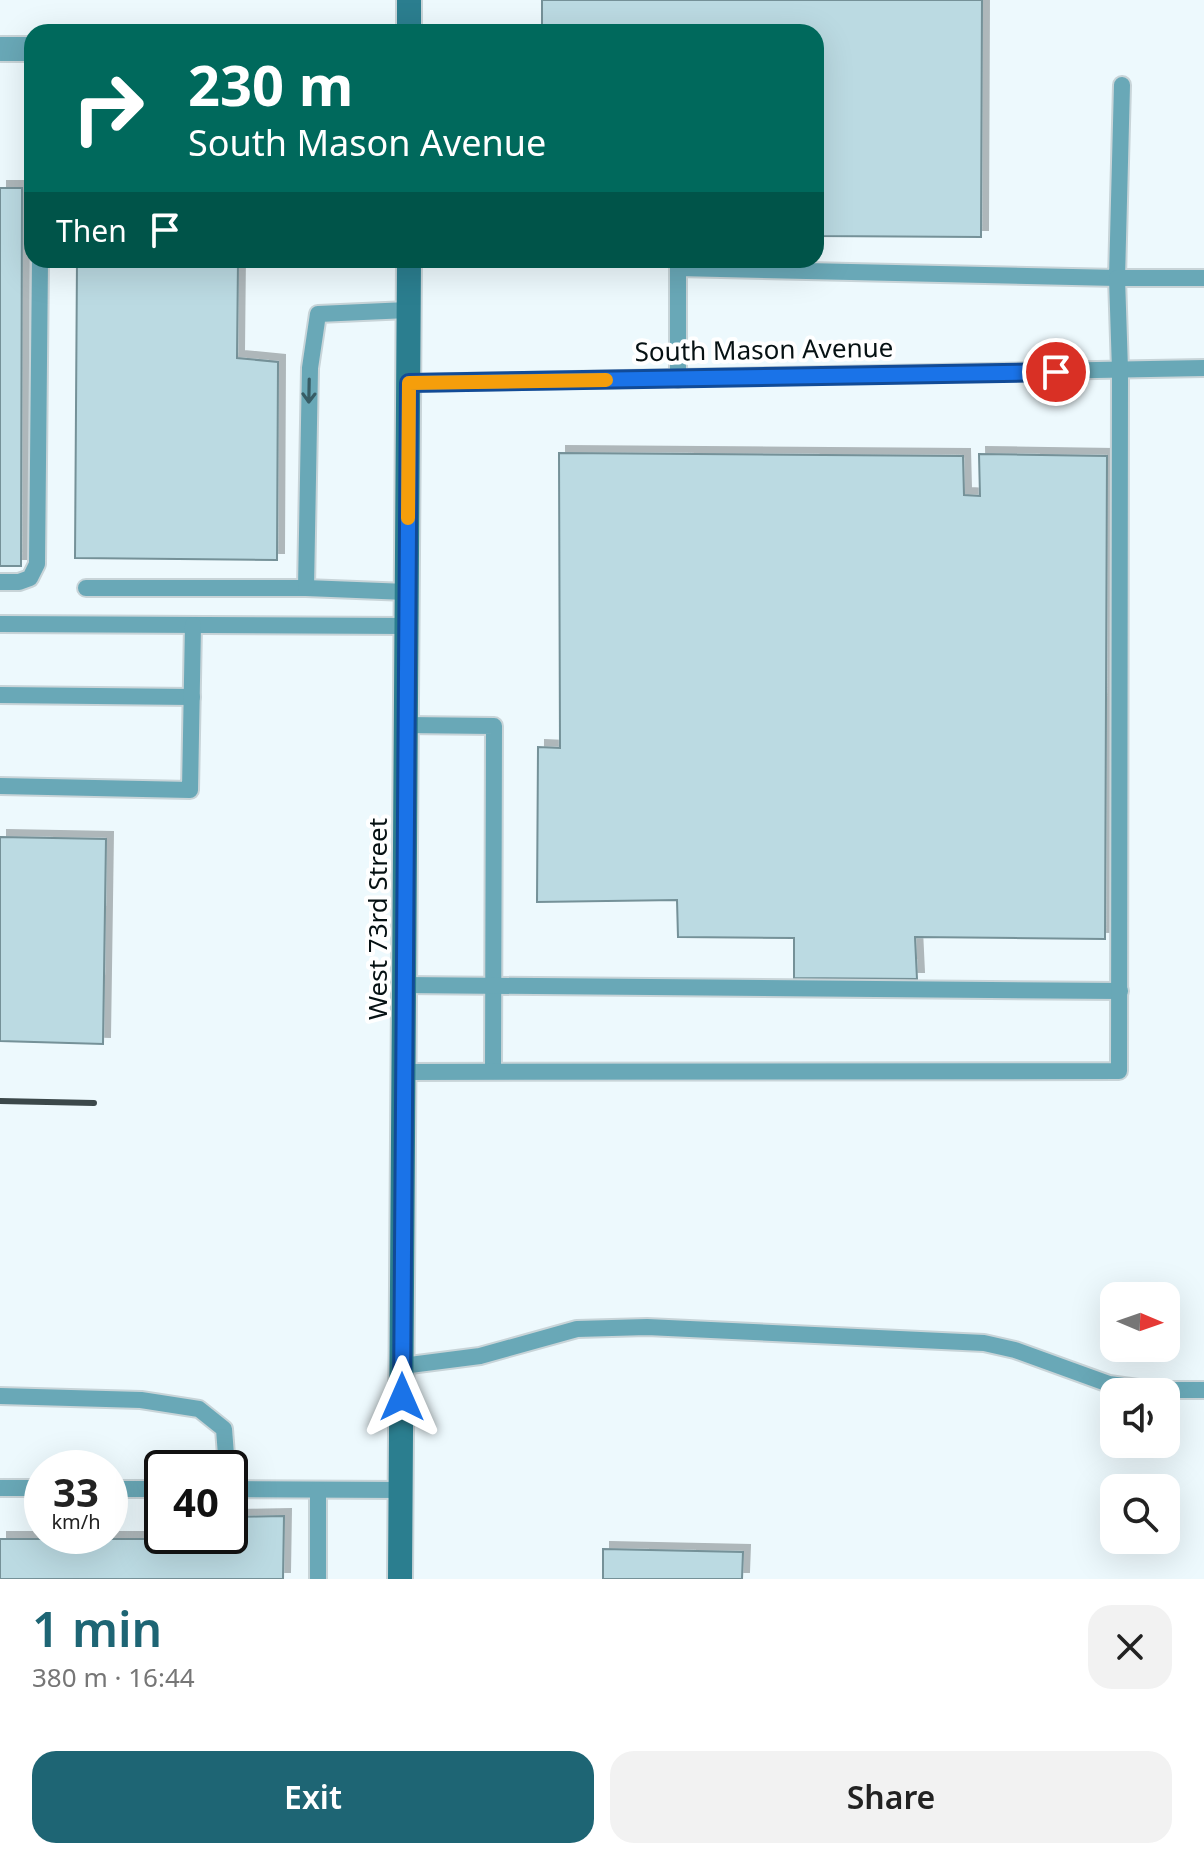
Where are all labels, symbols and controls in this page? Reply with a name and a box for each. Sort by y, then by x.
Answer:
text: 230 m [188,46,353,122]
icon: right [56,56,160,160]
text: South Mason Avenue [188,118,546,167]
icon: arrive [143,208,187,252]
text: Then [56,210,127,251]
street label: South Mason Avenue [634,329,894,369]
pin [1022,338,1090,406]
icon: arrive [1034,350,1078,394]
one-way arrow [301,377,317,404]
street label: West 73rd Street [359,818,395,1020]
north arrow [1100,1282,1180,1362]
map controls [1100,1282,1180,1554]
position arrow [360,1355,444,1439]
button: sound [1100,1378,1180,1458]
speed limit sign: 40 [144,1450,248,1554]
text: 33 [53,1464,99,1519]
button: search [1100,1474,1180,1554]
text: km/h [51,1508,101,1535]
text: 1 min [32,1596,162,1661]
button: close [1088,1605,1172,1689]
text: 380 m · 16:44 [32,1659,195,1695]
button: Exit [32,1751,594,1843]
button: Share [610,1751,1172,1843]

